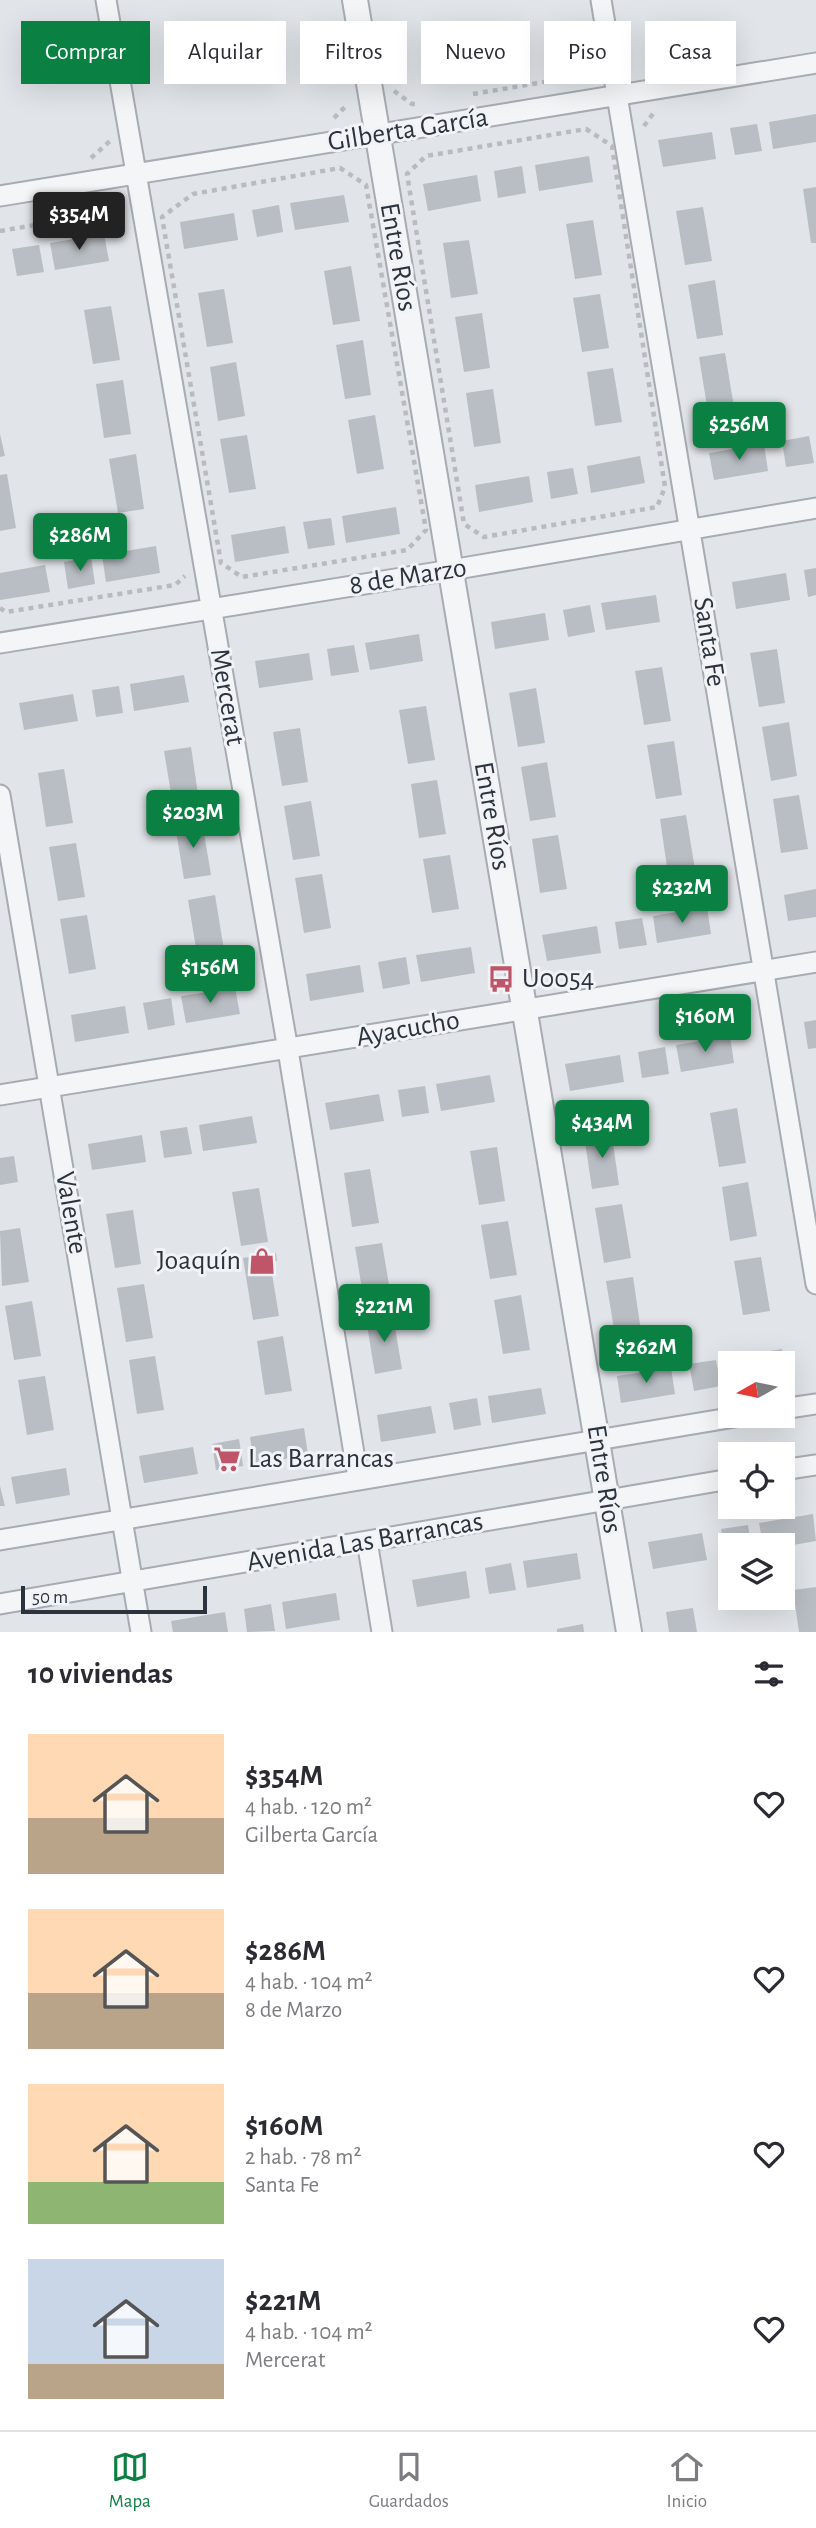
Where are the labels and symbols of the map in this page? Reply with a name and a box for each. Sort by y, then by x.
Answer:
street label: Gilberta García [326,103,490,157]
pin: $354M [30,192,128,252]
street label: Entre Ríos [375,201,421,313]
pin: $256M [690,402,788,462]
pin: $286M [31,514,129,573]
street label: 8 de Marzo [347,554,469,600]
street label: Santa Fe [688,595,730,689]
street label: Mercerat [205,646,249,748]
street label: Entre Ríos [469,760,515,872]
pin: $203M [144,790,242,850]
pin: $232M [633,866,731,925]
pin: $156M [161,946,259,1005]
bus stop icon: U0054 [486,964,516,994]
place label: U0054 [522,965,594,993]
pin: $160M [656,995,754,1054]
street label: Ayacucho [354,1006,462,1052]
pin: $434M [553,1100,651,1160]
street label: Valente [50,1170,92,1256]
shop icon: Joaquín [247,1246,277,1276]
place label: Joaquín [156,1247,241,1275]
pin: $221M [335,1284,433,1344]
pin: $262M [597,1326,695,1385]
north arrow [718,1351,794,1428]
street label: Entre Ríos [582,1423,626,1535]
supermarket icon: Las Barrancas [212,1444,242,1474]
place label: Las Barrancas [248,1445,394,1473]
street label: Avenida Las Barrancas [245,1507,485,1577]
scale bar [21,1583,206,1615]

